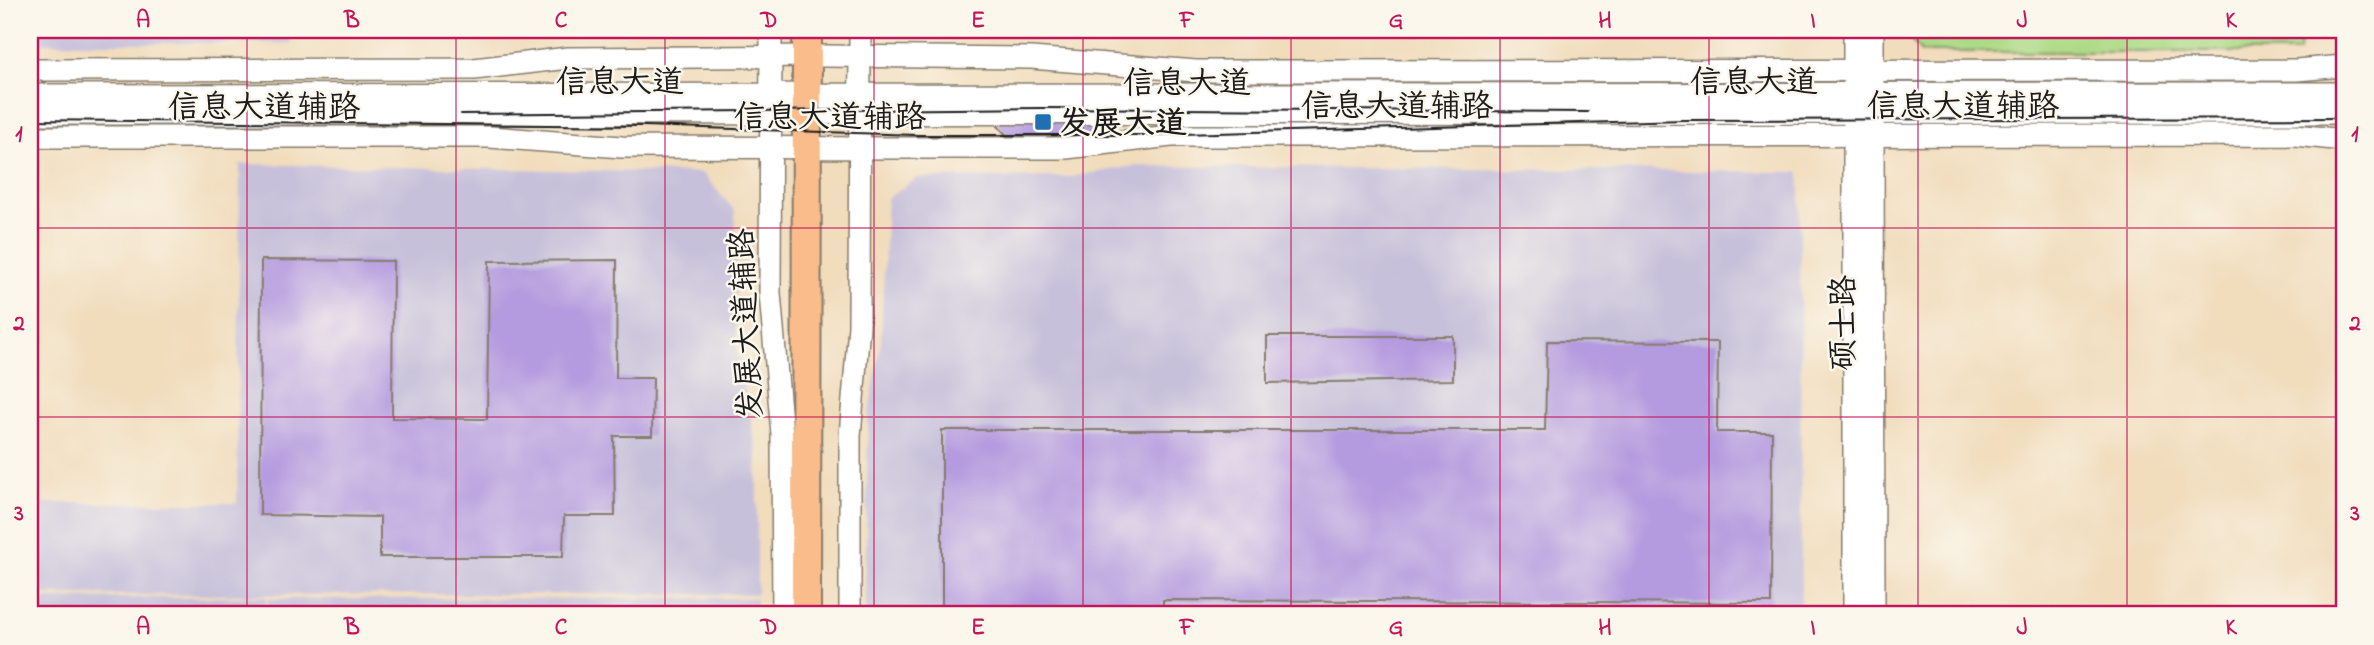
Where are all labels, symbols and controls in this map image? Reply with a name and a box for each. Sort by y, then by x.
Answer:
text: A [136,5,150,38]
text: B [343,5,360,38]
text: C [555,5,568,38]
text: D [760,5,777,38]
text: E [971,5,985,38]
text: F [1179,5,1195,38]
text: G [1389,5,1403,38]
text: H [1598,5,1612,38]
text: I [1810,5,1816,38]
text: J [2016,5,2028,38]
text: K [2225,5,2237,38]
street label: 信息大道 [556,61,684,108]
street label: 信息大道 [1690,61,1818,108]
street label: 信息大道 [1123,62,1251,109]
street label: 信息大道辅路 [1301,85,1493,132]
street label: 信息大道辅路 [1867,85,2059,132]
street label: 信息大道辅路 [168,86,360,133]
street label: 信息大道辅路 [734,96,926,143]
place label: 发展大道 [1059,102,1187,149]
marker: 发展大道 [1033,112,1053,132]
text: 1 [15,119,23,152]
text: 1 [2351,119,2359,152]
street label: 发展大道辅路 [720,227,777,421]
street label: 硕士路 [1822,275,1869,371]
text: 2 [12,308,25,341]
text: 2 [2348,308,2361,341]
text: 3 [13,498,24,531]
text: 3 [2349,498,2360,531]
text: A [136,612,150,645]
text: B [343,612,360,645]
text: C [555,612,568,645]
text: D [760,612,777,645]
text: E [971,612,985,645]
text: F [1179,612,1195,645]
text: G [1389,612,1403,645]
text: H [1598,612,1612,645]
text: I [1810,612,1816,645]
text: J [2016,612,2028,645]
text: K [2225,612,2237,645]

